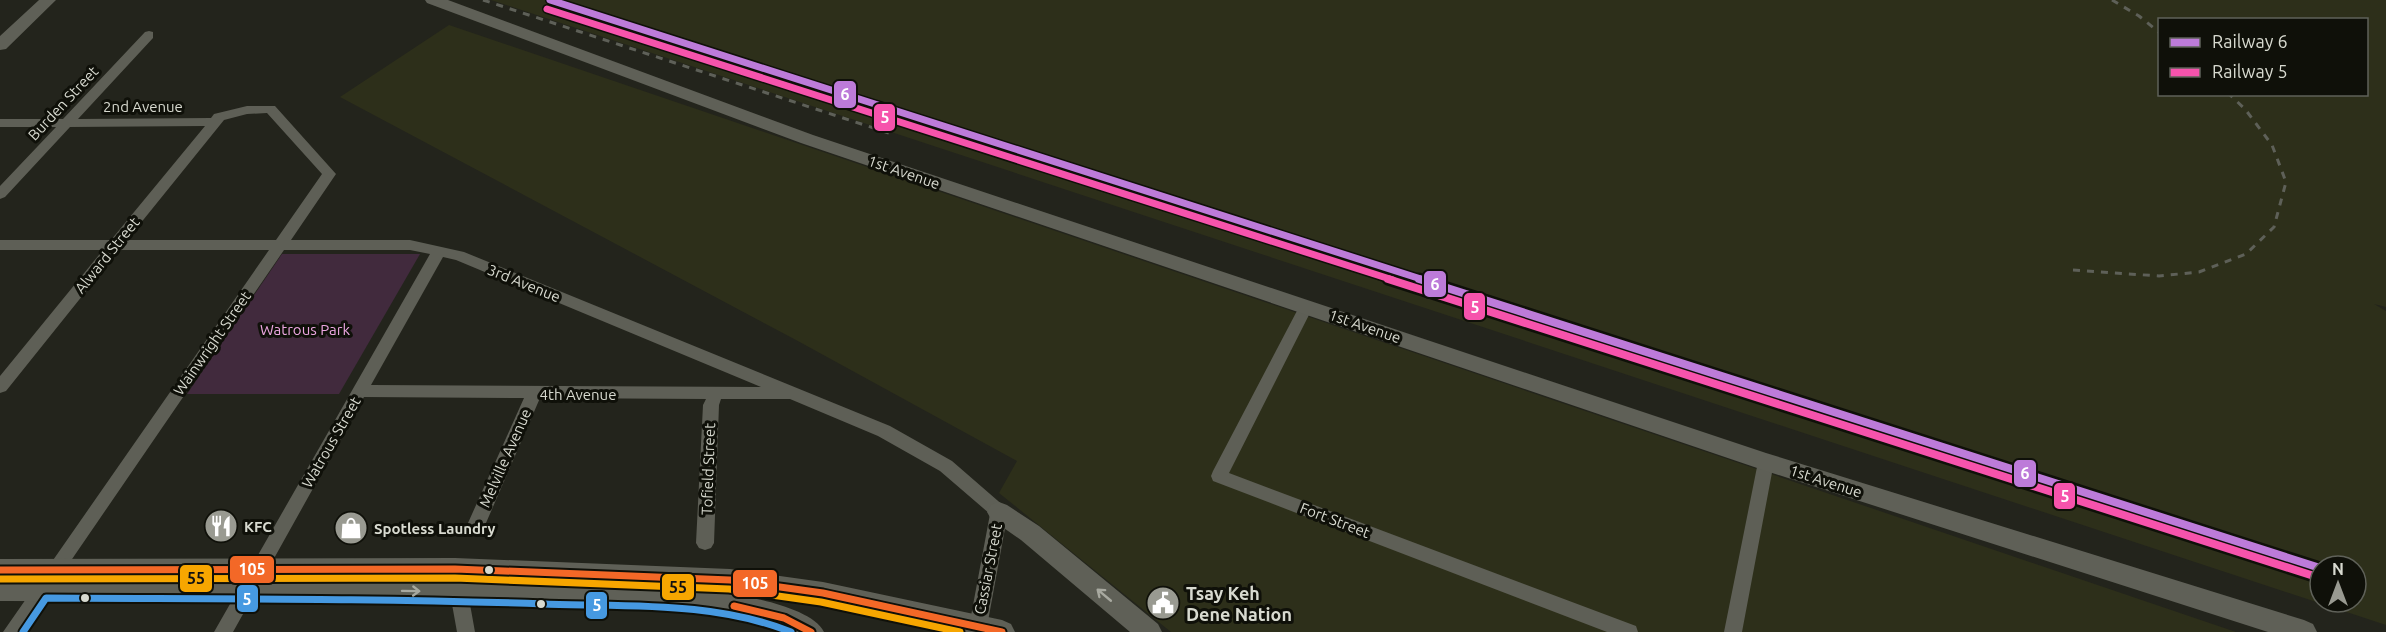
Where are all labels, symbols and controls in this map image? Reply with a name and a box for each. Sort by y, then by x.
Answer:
legend [2158,18,2368,96]
text: Railway 6 [2212,31,2288,51]
text: Railway 5 [2212,61,2288,81]
street label: Burden Street [24,63,102,143]
line badge: 6 [833,80,857,109]
text: 6 [840,85,850,103]
street label: 2nd Avenue [103,98,183,115]
line badge: 5 [873,103,896,132]
text: 5 [880,108,890,126]
street label: 1st Avenue [866,152,942,192]
street label: Alward Street [71,214,143,296]
street label: 3rd Avenue [485,261,563,305]
line badge: 6 [1423,270,1447,298]
text: 6 [1430,275,1440,293]
street label: Wainwright Street [170,288,254,398]
line badge: 5 [1463,292,1486,321]
text: 5 [1470,298,1480,316]
street label: 1st Avenue [1327,306,1403,346]
park label: Watrous Park [260,321,350,338]
street label: 4th Avenue [540,386,616,403]
street label: Watrous Street [298,393,364,490]
street label: Melville Avenue [476,406,534,510]
street label: Tofield Street [698,423,718,515]
line badge: 6 [2013,459,2037,488]
street label: 1st Avenue [1788,461,1864,501]
text: 6 [2020,464,2030,482]
line badge: 5 [2053,482,2076,510]
text: 5 [2060,487,2070,505]
street label: Fort Street [1298,499,1372,541]
restaurant icon: KFC [203,508,239,544]
shop icon: Spotless Laundry [333,510,369,546]
place label: KFC [244,518,272,535]
place label: Spotless Laundry [374,520,496,537]
street label: Cassiar Street [971,522,1005,616]
north arrow [2308,554,2368,614]
line badge: 105 [229,555,275,584]
text: 105 [238,560,266,578]
text: N [2332,560,2344,578]
line badge: 55 [179,564,213,593]
unlabelled marker [483,564,495,576]
text: 55 [187,569,205,587]
line badge: 105 [732,569,778,598]
line badge: 55 [661,573,695,601]
text: 105 [741,574,769,592]
text: 55 [669,578,687,596]
place label: Tsay Keh Dene Nation [1186,583,1292,624]
line badge: 5 [236,584,259,613]
one-way arrow [400,585,420,596]
public building icon: Tsay Keh Dene Nation [1145,585,1181,621]
one-way arrow [1096,588,1112,601]
text: 5 [242,590,252,608]
line badge: 5 [585,591,608,620]
unlabelled marker [79,592,91,604]
text: 5 [592,596,602,614]
unlabelled marker [535,598,547,610]

